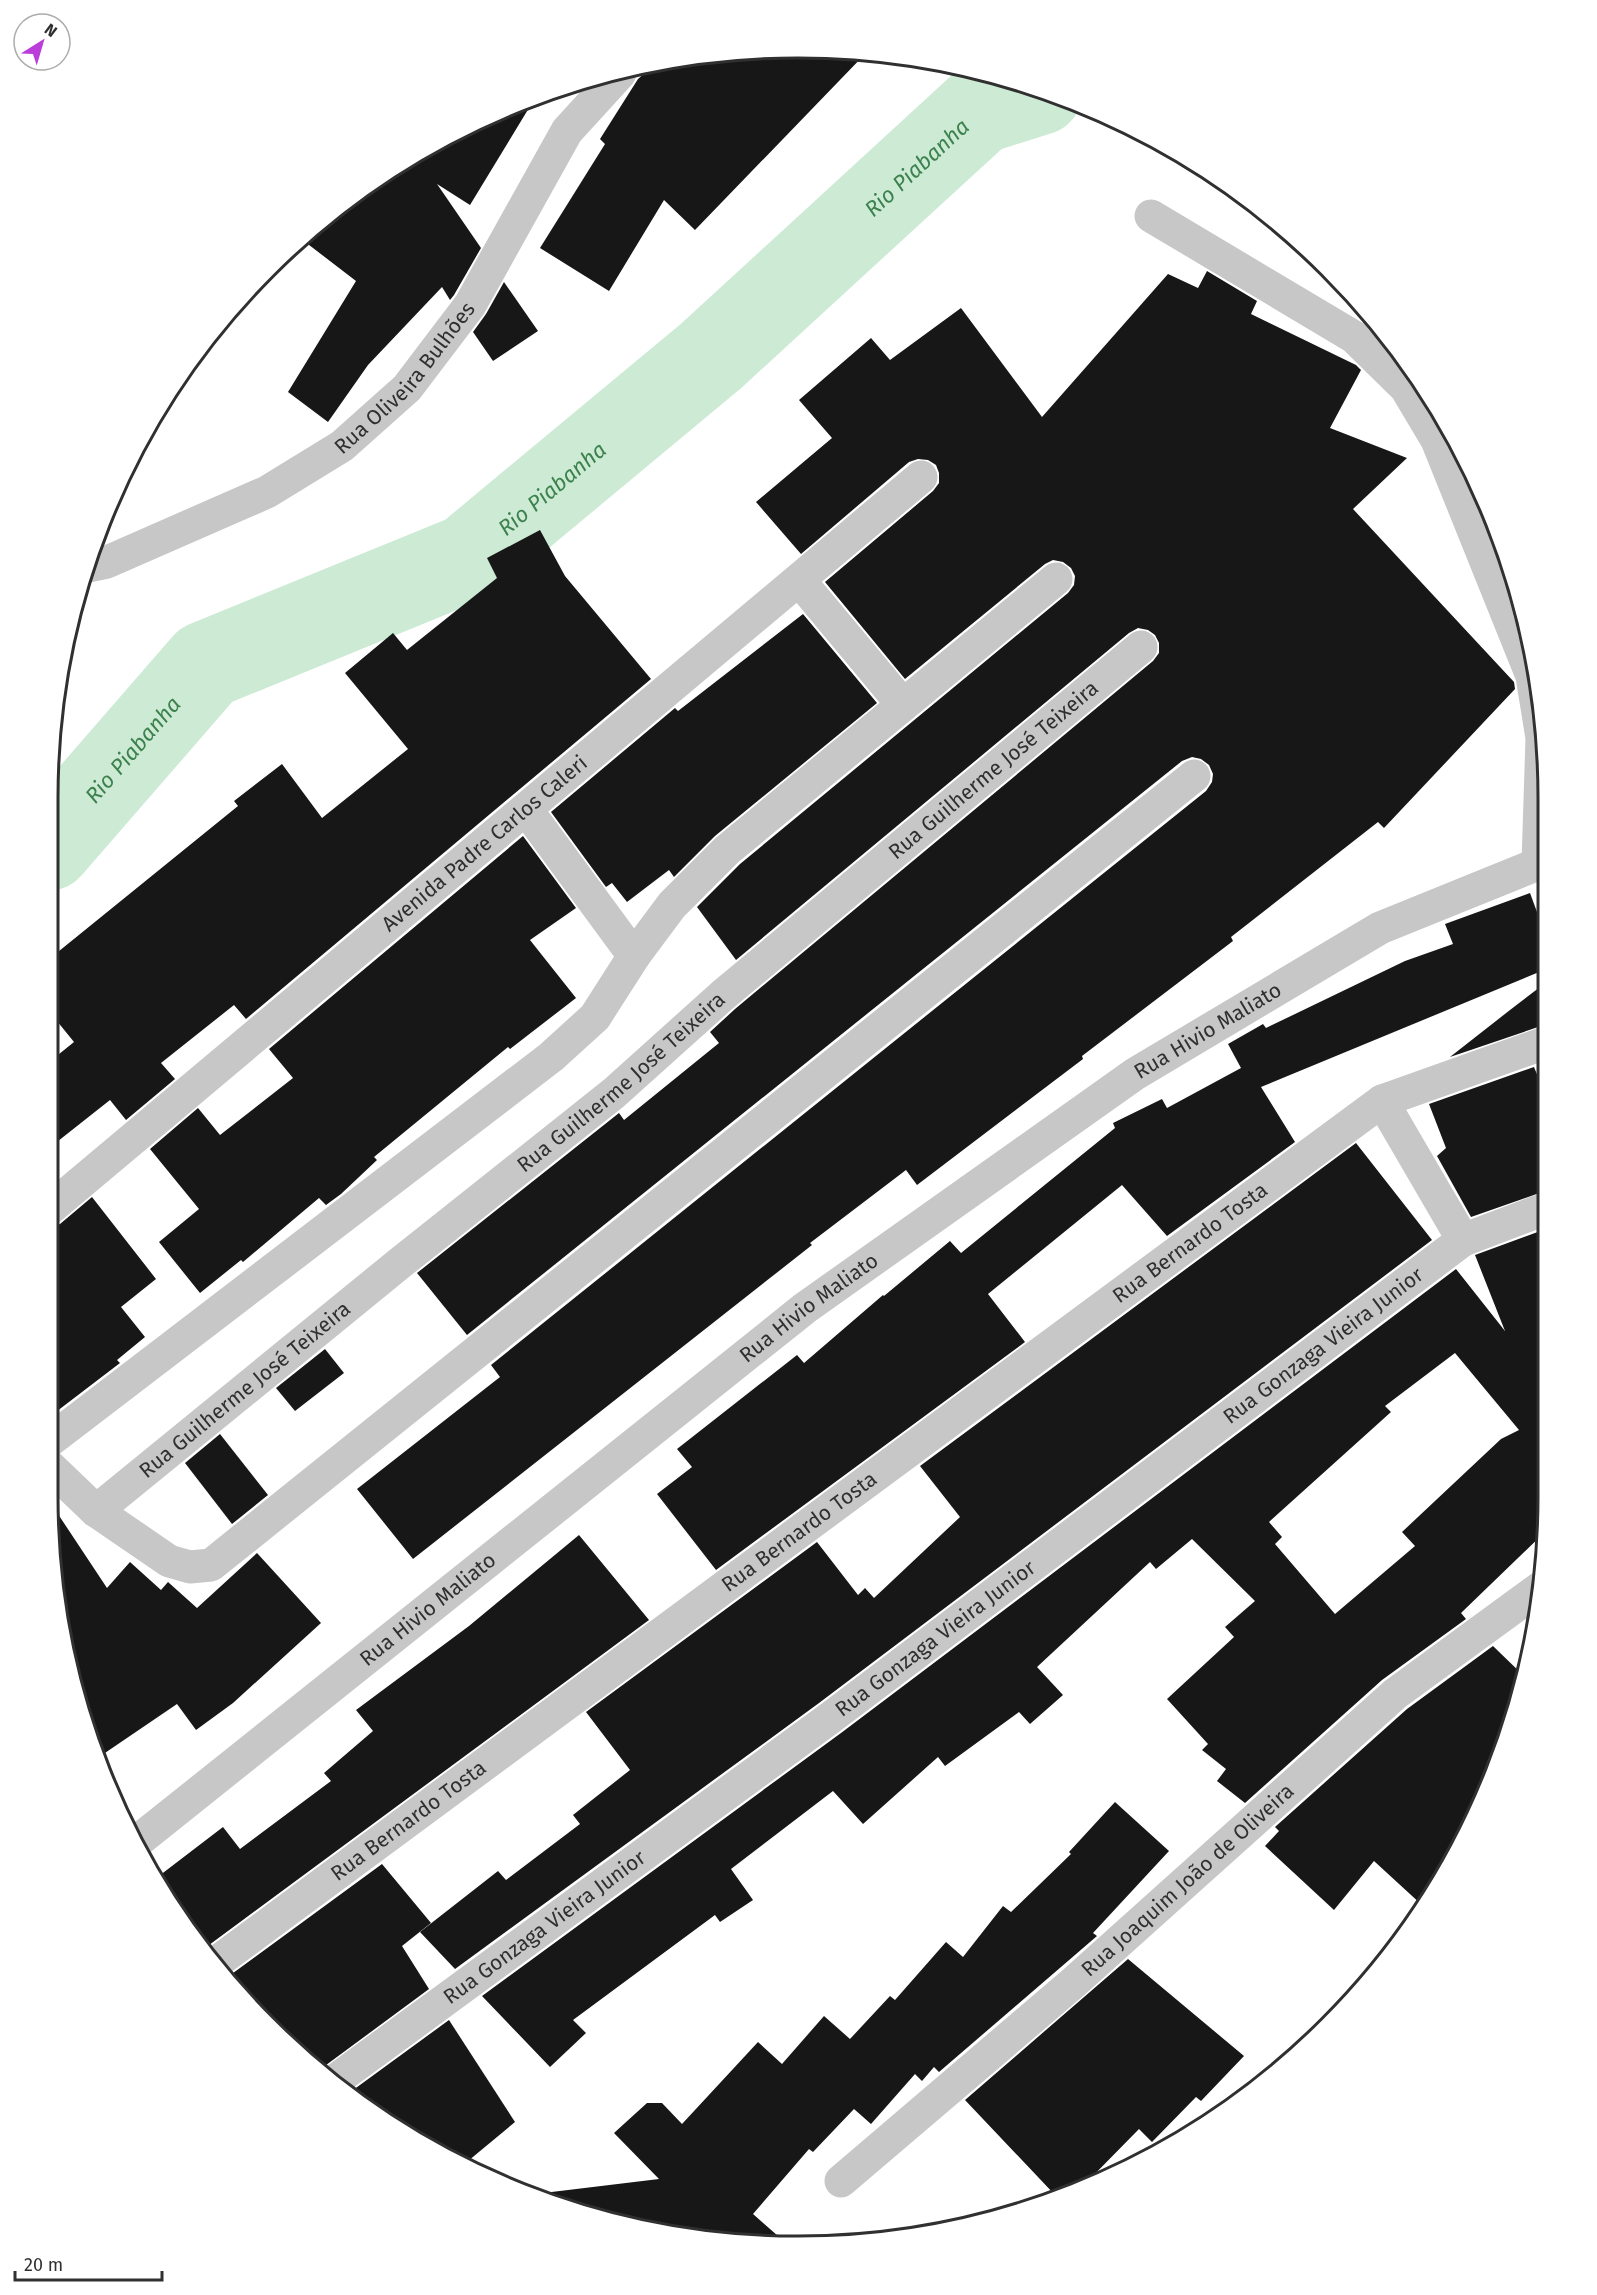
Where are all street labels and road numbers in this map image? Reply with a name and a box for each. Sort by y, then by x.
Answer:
street label: Rua Oliveira Bulhões [329,297,481,460]
street label: Rua Guilherme José Teixeira [883,675,1104,865]
street label: Avenida Padre Carlos Caleri [376,750,593,937]
street label: Rua Hivio Maliato [1129,977,1286,1085]
street label: Rua Guilherme José Teixeira [512,986,731,1178]
street label: Rua Bernardo Tosta [1107,1177,1273,1309]
street label: Rua Hivio Maliato [734,1247,883,1368]
street label: Rua Gonzaga Vieira Junior [1218,1262,1428,1430]
street label: Rua Guilherme José Teixeira [134,1296,356,1484]
street label: Rua Bernardo Tosta [716,1466,882,1598]
street label: Rua Hivio Maliato [354,1547,501,1672]
street label: Rua Gonzaga Vieira Junior [830,1555,1041,1722]
street label: Rua Bernardo Tosta [326,1755,491,1886]
street label: Rua Joaquim João de Oliveira [1076,1778,1299,1982]
street label: Rua Gonzaga Vieira Junior [438,1845,651,2010]

